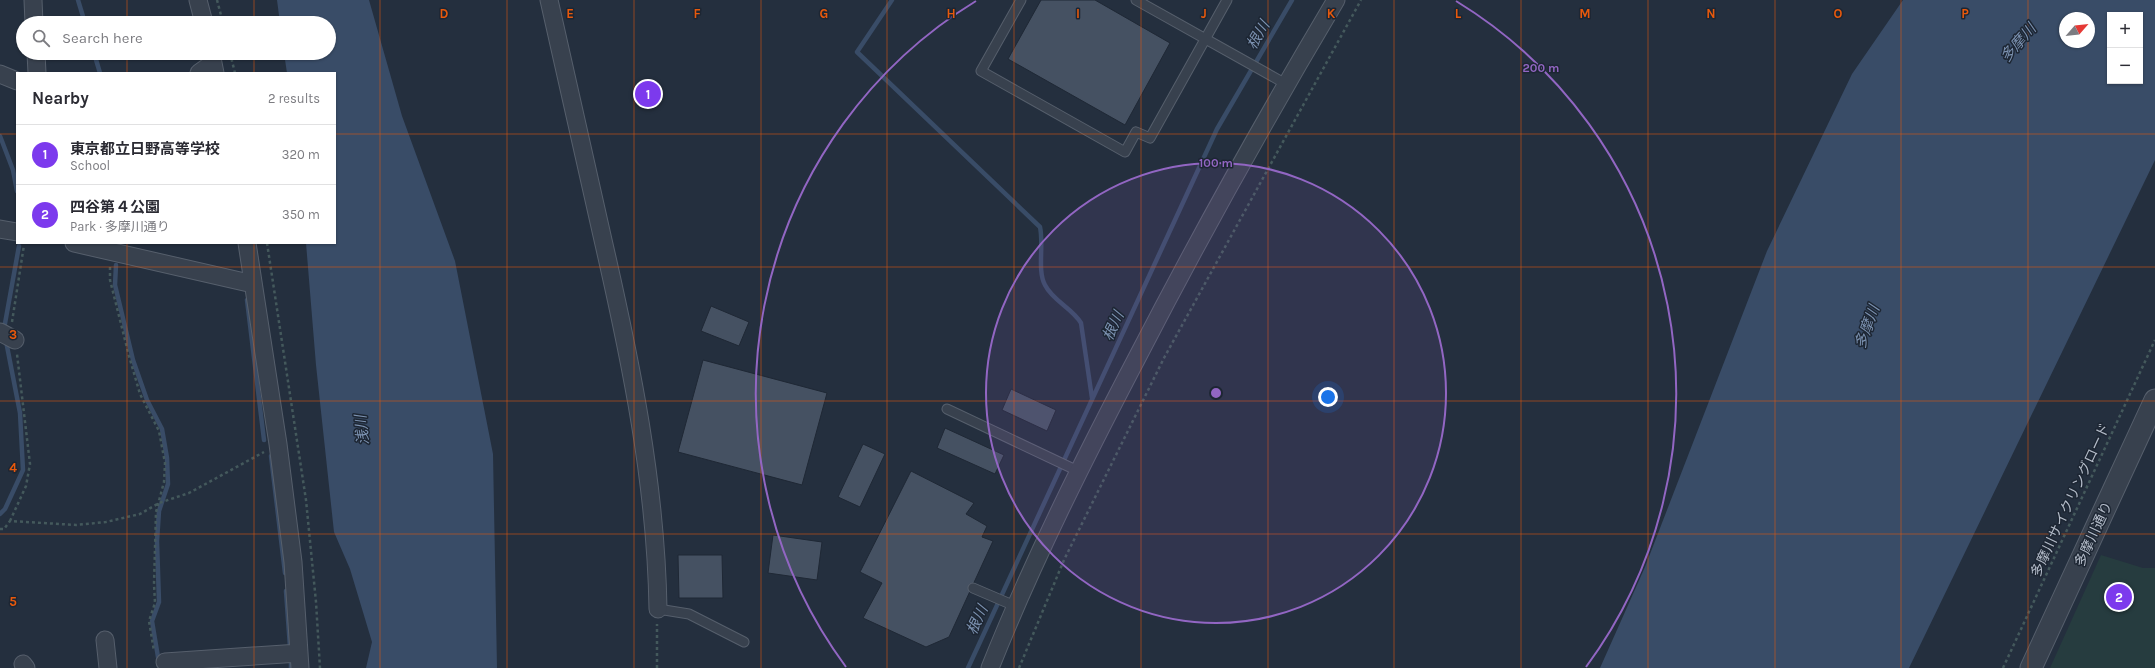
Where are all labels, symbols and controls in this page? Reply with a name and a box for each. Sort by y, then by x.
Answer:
text: D [440,6,449,21]
text: E [566,6,574,21]
text: F [693,6,701,21]
text: G [820,6,828,21]
text: H [946,6,956,21]
text: I [1076,6,1080,21]
text: J [1201,6,1207,21]
text: K [1327,6,1336,21]
text: L [1455,6,1462,21]
text: M [1579,6,1591,21]
text: N [1706,6,1716,21]
text: O [1834,6,1843,21]
text: P [1961,6,1969,21]
north arrow [2059,12,2095,48]
map controls [2107,12,2143,84]
button: + [2107,12,2143,48]
search box [16,16,336,60]
water label: 根川 [1243,16,1274,52]
water label: 多摩川 [1996,19,2041,66]
icon: search [30,27,52,49]
text: Search here [62,29,143,47]
button: − [2107,48,2143,84]
text: 200 m [1523,61,1559,75]
pin: 1 [635,79,661,109]
text: Nearby [32,88,89,108]
text: 2 results [268,91,320,106]
text: 東京都立日野高等学校 [70,140,220,158]
text: 1 [43,147,47,162]
text: 320 m [282,147,320,162]
text: 100 m [1199,156,1233,170]
text: School [70,158,110,173]
text: 四谷第４公園 [70,198,160,216]
text: 2 [41,207,49,222]
text: 350 m [282,207,320,222]
text: Park · 多摩川通り [70,219,170,234]
water label: 多摩川 [1851,301,1884,351]
water label: 根川 [1099,307,1128,343]
text: 3 [9,327,17,342]
centre of rings [1209,386,1223,400]
your location [1318,387,1338,407]
water label: 浅川 [351,412,373,446]
street label: 多摩川サイクリングロード [2027,421,2114,580]
text: 4 [9,460,17,475]
street label: 多摩川通り [2071,499,2116,570]
pin: 2 [2106,582,2132,612]
text: 5 [9,594,17,609]
water label: 根川 [963,601,992,637]

